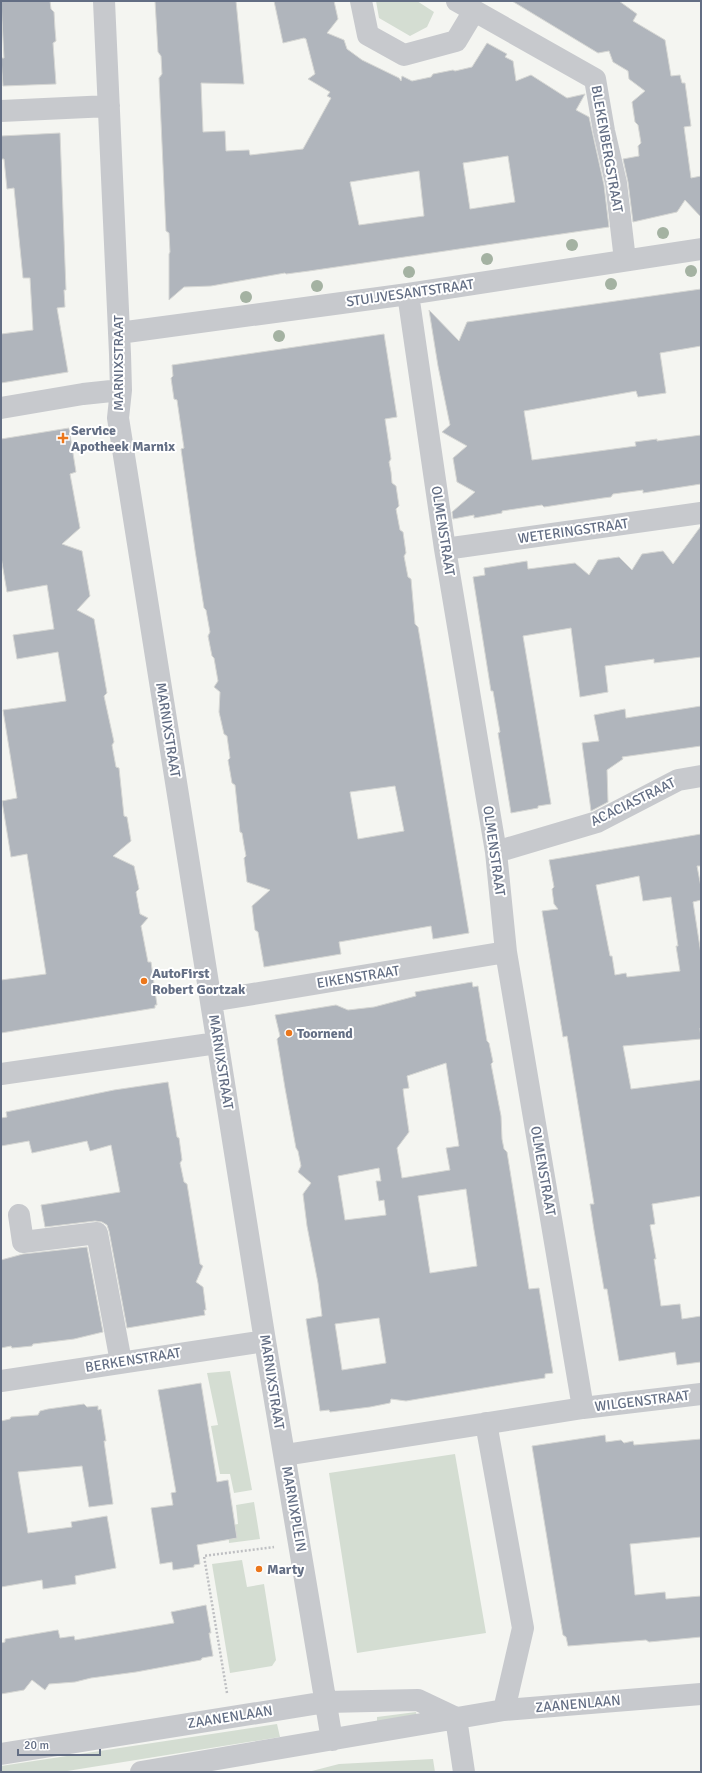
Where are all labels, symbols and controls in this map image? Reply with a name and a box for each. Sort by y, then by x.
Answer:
street label: BLEKENBERGSTRAAT [587,84,627,214]
street label: STUIJVESANTSTRAAT [345,276,475,310]
street label: MARNIXSTRAAT [110,315,127,411]
place label: Service Apotheek Marnix [71,422,175,455]
marker: Service Apotheek Marnix [58,433,68,443]
street label: OLMENSTRAAT [427,485,459,577]
street label: WETERINGSTRAAT [517,515,630,547]
street label: MARNIXSTRAAT [152,681,184,779]
street label: ACACIASTRAAT [588,774,678,830]
street label: OLMENSTRAAT [479,805,509,897]
street label: EIKENSTRAAT [315,962,401,992]
place label: AutoFirst Robert Gortzak [152,965,246,998]
marker: AutoFirst Robert Gortzak [139,976,149,986]
street label: MARNIXSTRAAT [205,1013,237,1111]
place label: Toornend [297,1025,353,1042]
marker: Toornend [284,1028,294,1038]
street label: OLMENSTRAAT [527,1125,559,1217]
street label: MARNIXSTRAAT [256,1333,288,1431]
street label: BERKENSTRAAT [84,1344,182,1376]
street label: WILGENSTRAAT [594,1387,690,1415]
street label: MARNIXPLEIN [278,1465,310,1553]
place label: Marty [267,1561,304,1578]
marker: Marty [254,1564,264,1574]
street label: ZAANENLAAN [535,1692,621,1716]
street label: ZAANENLAAN [186,1702,274,1732]
scale bar [18,1731,100,1757]
text: 20 m [24,1738,49,1753]

